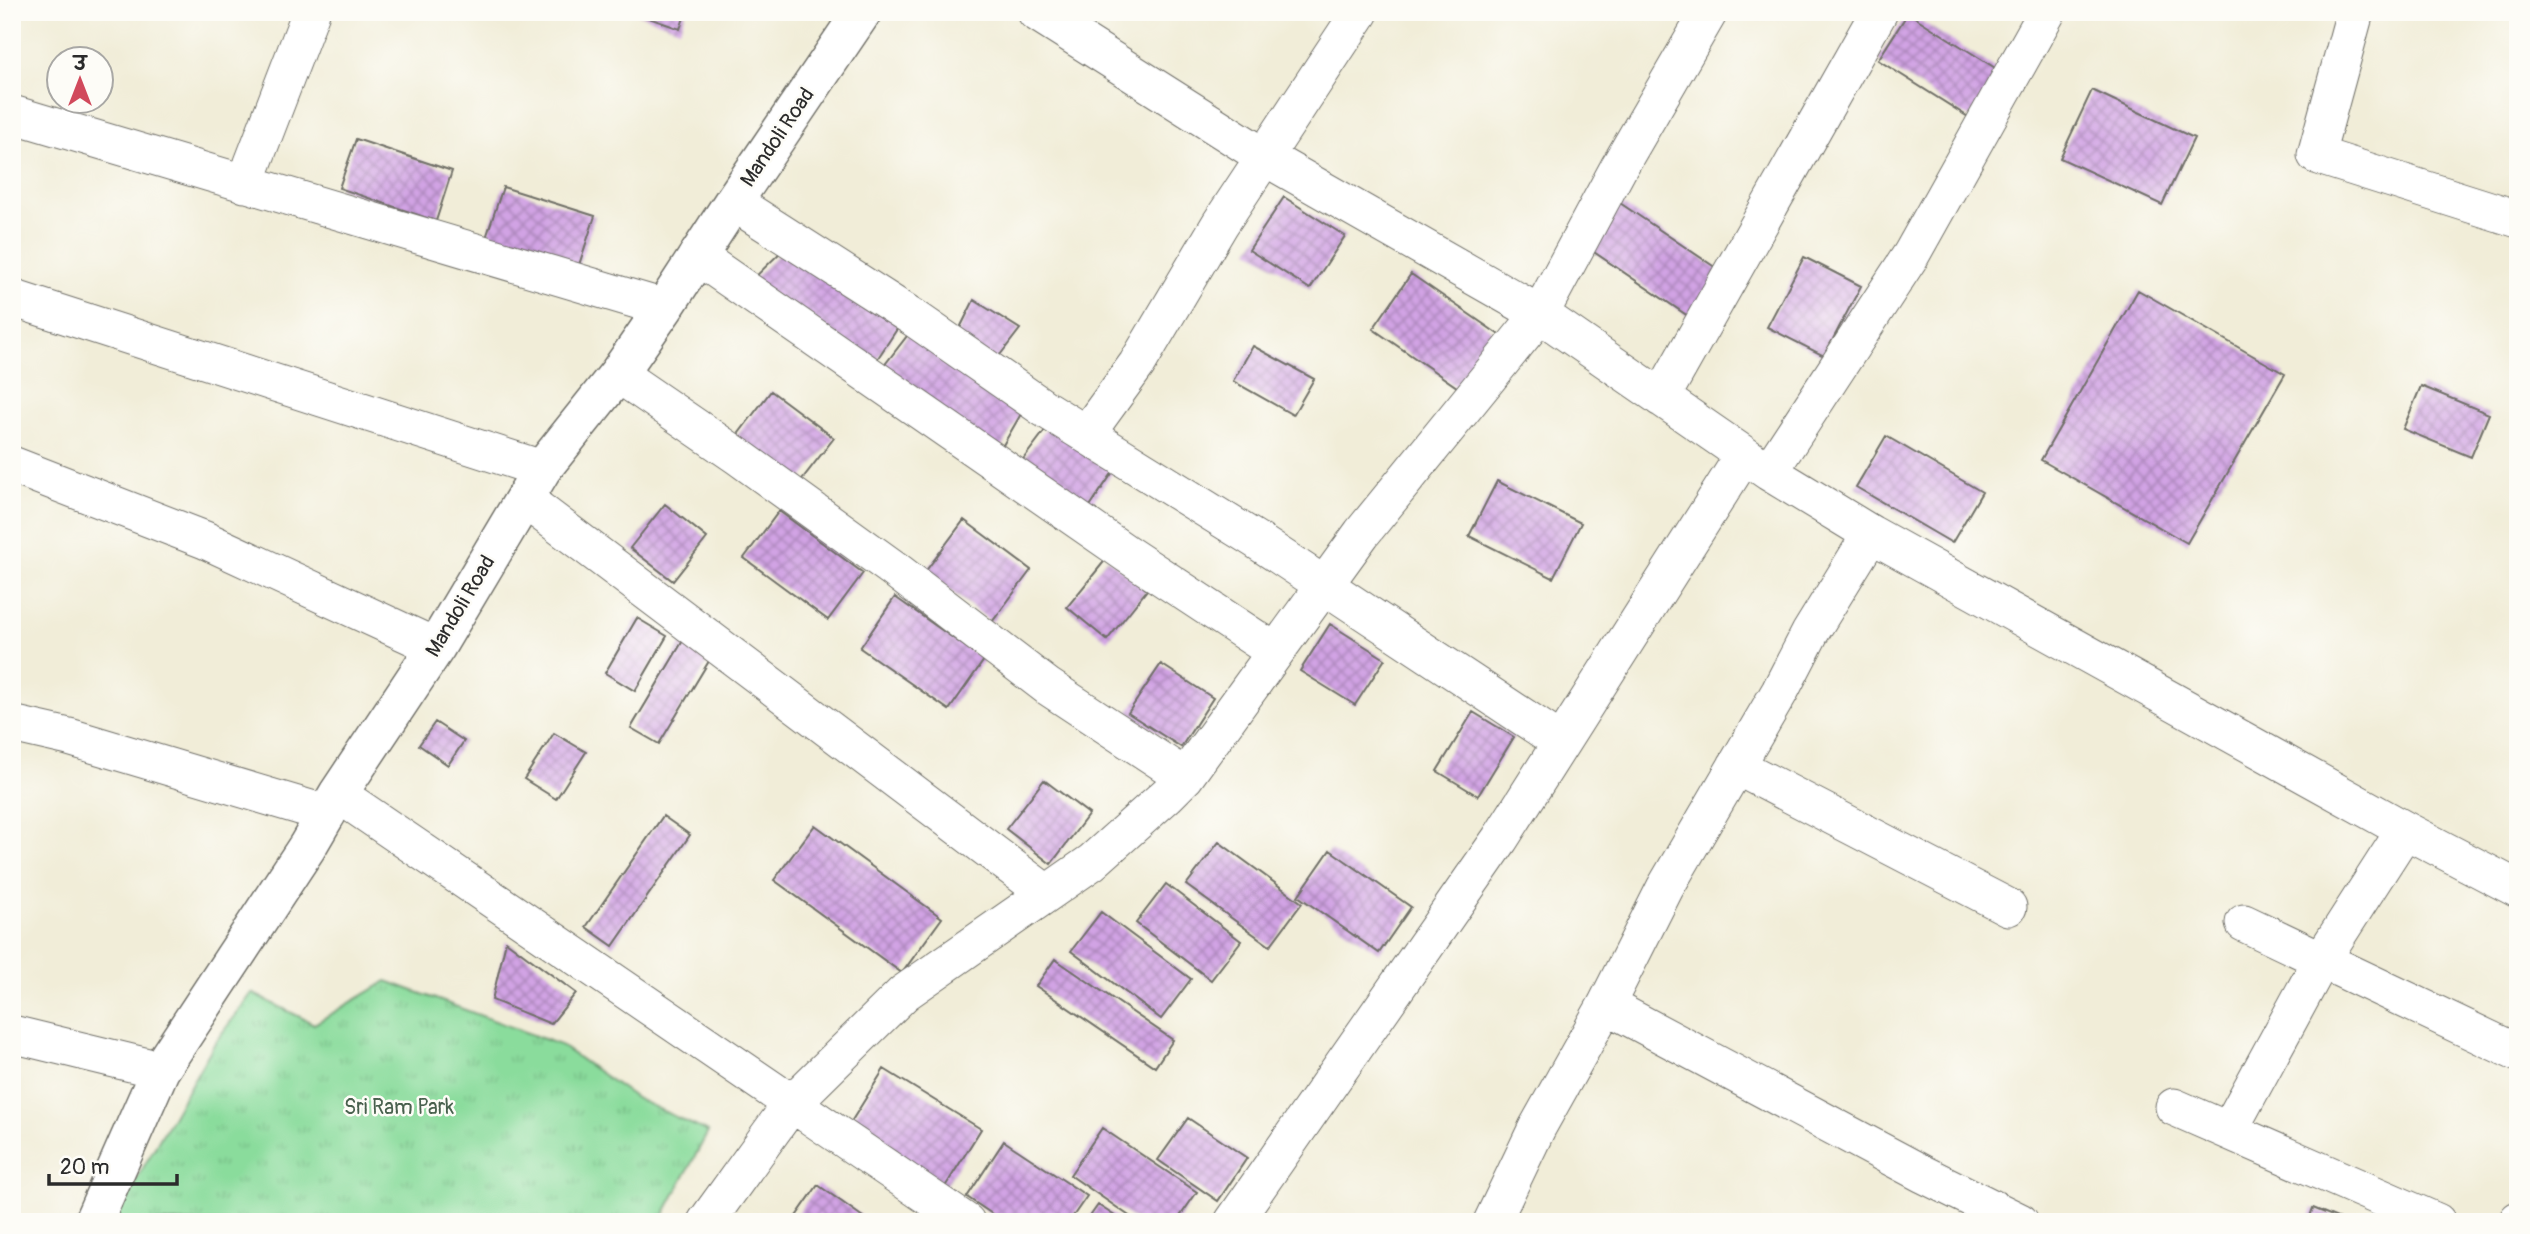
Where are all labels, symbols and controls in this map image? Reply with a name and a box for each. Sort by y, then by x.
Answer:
north arrow [46,46,116,116]
text: उ [72,52,89,76]
street label: Mandoli Road [734,82,821,192]
street label: Mandoli Road [419,550,501,662]
park label: Sri Ram Park [344,1094,454,1121]
scale bar [49,1143,177,1187]
text: 20 m [60,1154,109,1181]

